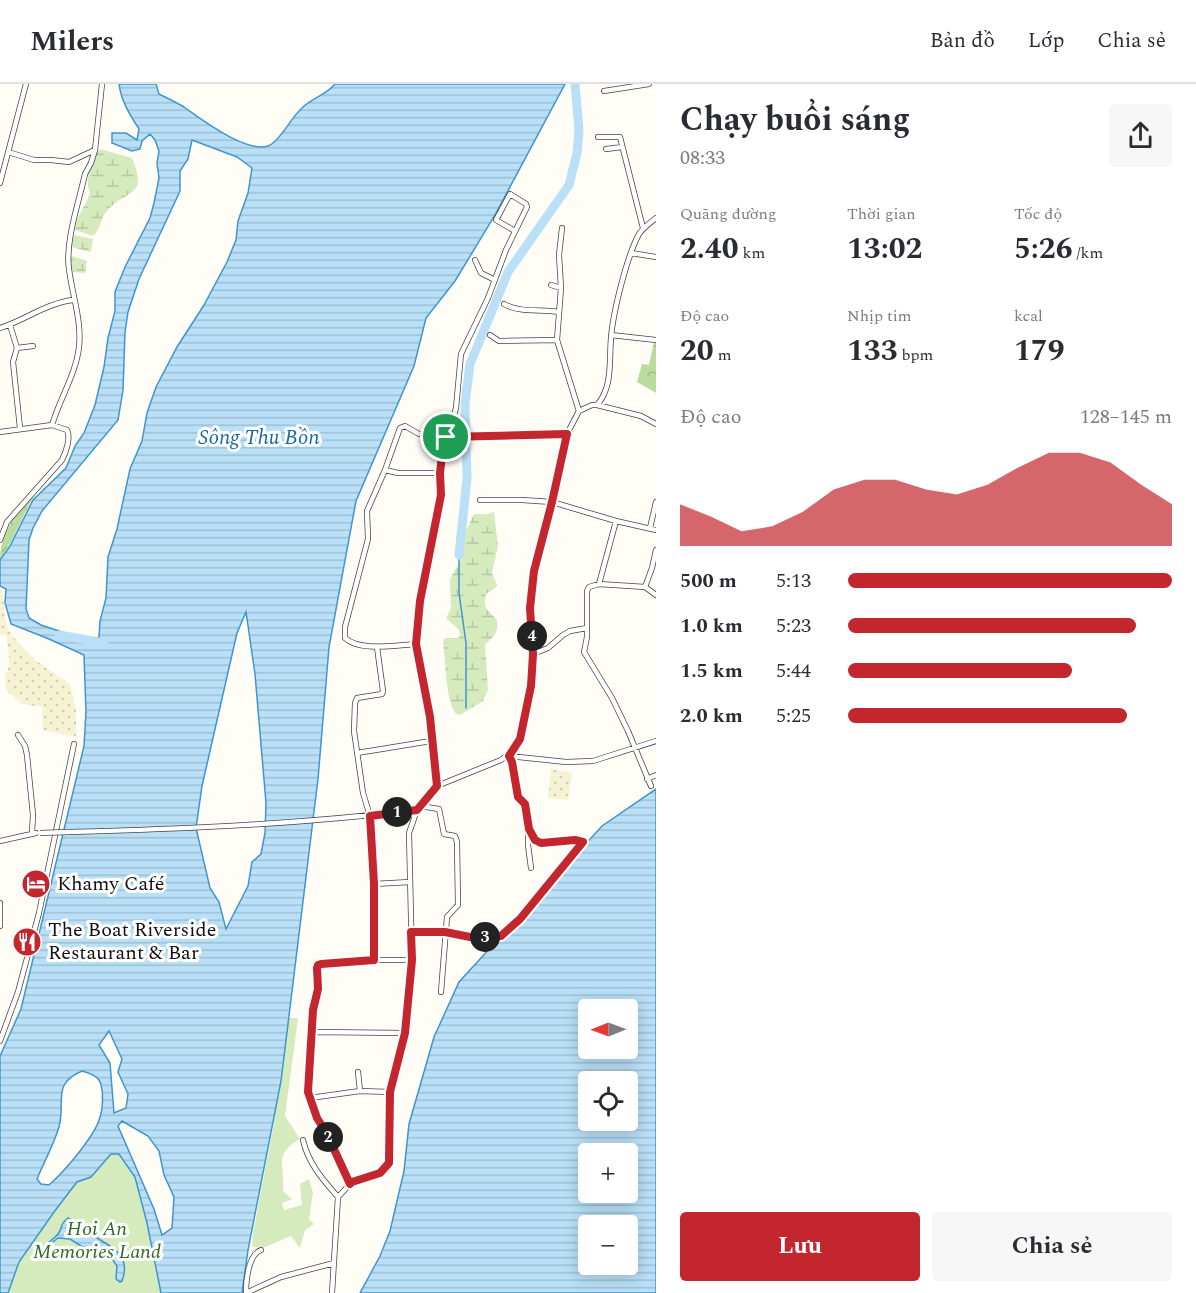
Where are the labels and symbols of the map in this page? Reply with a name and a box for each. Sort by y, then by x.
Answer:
pin [420,411,471,462]
water label: Sông Thu Bồn [198,422,320,454]
pin: 4 [517,621,547,651]
pin: 1 [382,797,412,827]
hotel icon: Khamy Café [20,868,52,900]
place label: Khamy Café [57,869,165,899]
place label: The Boat Riverside Restaurant & Bar [48,915,216,968]
pin: 3 [470,922,500,952]
restaurant icon: The Boat Riverside Restaurant & Bar [11,926,43,958]
north arrow [578,999,638,1059]
pin: 2 [313,1122,343,1152]
park label: Hoi An Memories Land [33,1214,161,1267]

